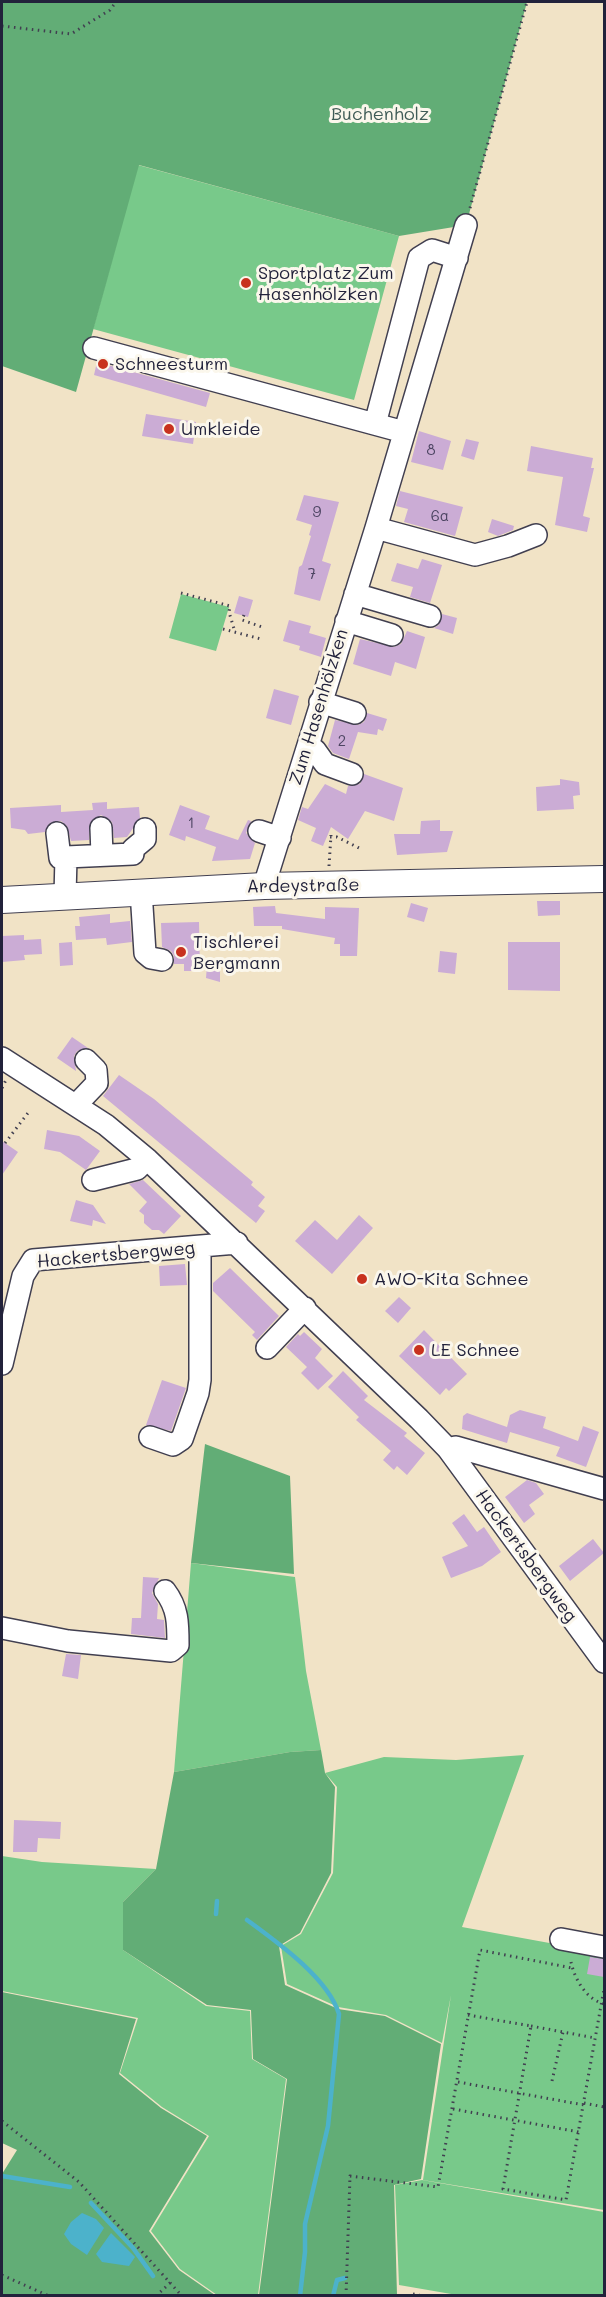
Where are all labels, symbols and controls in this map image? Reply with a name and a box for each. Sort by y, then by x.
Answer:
park label: Buchenholz [331,103,429,125]
place label: Sportplatz Zum Hasenhölzken [258,262,394,304]
marker: Sportplatz Zum Hasenhölzken [239,276,253,290]
place label: Schneesturm [115,353,228,375]
marker: Schneesturm [96,357,110,371]
place label: Umkleide [181,418,261,440]
marker: Umkleide [162,422,176,436]
house number: 8 [426,441,436,459]
house number: 9 [313,503,321,521]
house number: 6a [431,507,449,525]
house number: 7 [308,565,316,583]
street label: Zum Hasenhölzken [285,626,353,788]
house number: 2 [338,732,346,750]
house number: 1 [188,814,194,832]
street label: Ardeystraße [246,874,360,898]
place label: Tischlerei Bergmann [193,931,280,974]
marker: Tischlerei Bergmann [174,945,188,959]
street label: Hackertsbergweg [36,1237,196,1273]
place label: AWO-Kita Schnee [374,1268,529,1290]
marker: AWO-Kita Schnee [355,1272,369,1286]
place label: LE Schnee [431,1339,520,1361]
marker: LE Schnee [412,1343,426,1357]
street label: Hackertsbergweg [471,1485,581,1627]

